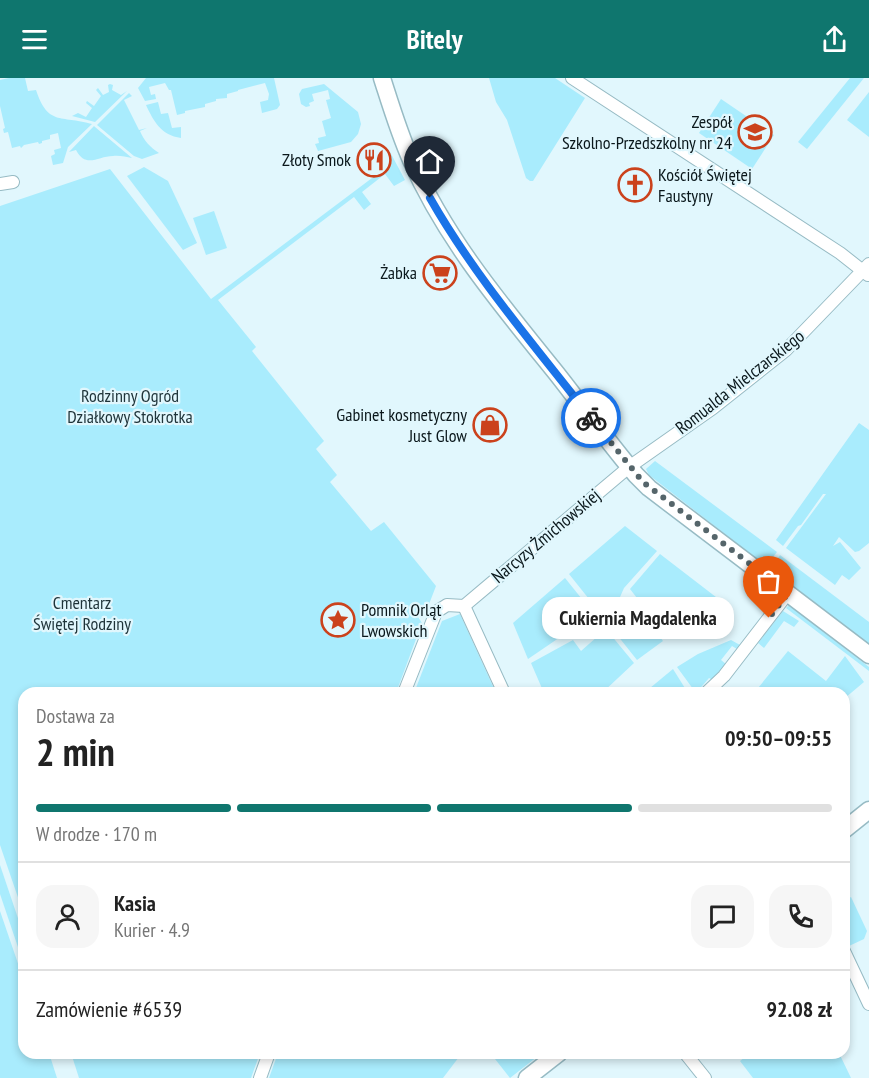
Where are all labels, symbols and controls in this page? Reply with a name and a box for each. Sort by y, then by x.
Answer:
text: Bitely [406,22,463,56]
icon: menu [18,23,51,56]
icon: share [818,23,851,56]
place label: Zespół Szkolno-Przedszkolny nr 24 [562,110,733,154]
school or university icon: Zespół Szkolno-Przedszkolny nr 24 [737,114,773,150]
pin [404,136,455,198]
restaurant icon: Złoty Smok [356,142,392,178]
icon: home [413,145,446,178]
place label: Złoty Smok [282,148,351,171]
place label: Kościół Świętej Faustyny [658,163,752,207]
church icon: Kościół Świętej Faustyny [617,167,653,203]
supermarket icon: Żabka [422,255,458,291]
place label: Żabka [380,261,417,284]
street label: Romualda Mielczarskiego [671,324,809,439]
park label: Rodzinny Ogród Działkowy Stokrotka [67,384,193,428]
courier [561,388,621,448]
icon: bike [575,402,608,435]
place label: Gabinet kosmetyczny Just Glow [336,403,467,447]
shop icon: Gabinet kosmetyczny Just Glow [472,407,508,443]
street label: Narcyzy Żmichowskiej [487,483,605,588]
pin [743,556,794,618]
icon: bag [752,565,785,598]
park label: Cmentarz Świętej Rodziny [33,591,131,635]
callout: Cukiernia Magdalenka [541,597,733,639]
place label: Pomnik Orląt Lwowskich [361,598,441,642]
place icon: Pomnik Orląt Lwowskich [320,602,356,638]
text: Cukiernia Magdalenka [559,605,717,631]
text: Dostawa za [36,703,115,729]
text: 09:50–09:55 [725,724,832,752]
text: 2 min [36,726,115,777]
text: W drodze · 170 m [36,821,157,847]
button: person [36,885,99,948]
button: chat [691,885,754,948]
button: phone [769,885,832,948]
text: Kasia [114,889,156,917]
text: Kurier · 4.9 [114,917,190,943]
text: Zamówienie #6539 [36,995,182,1023]
text: 92.08 zł [767,995,832,1023]

